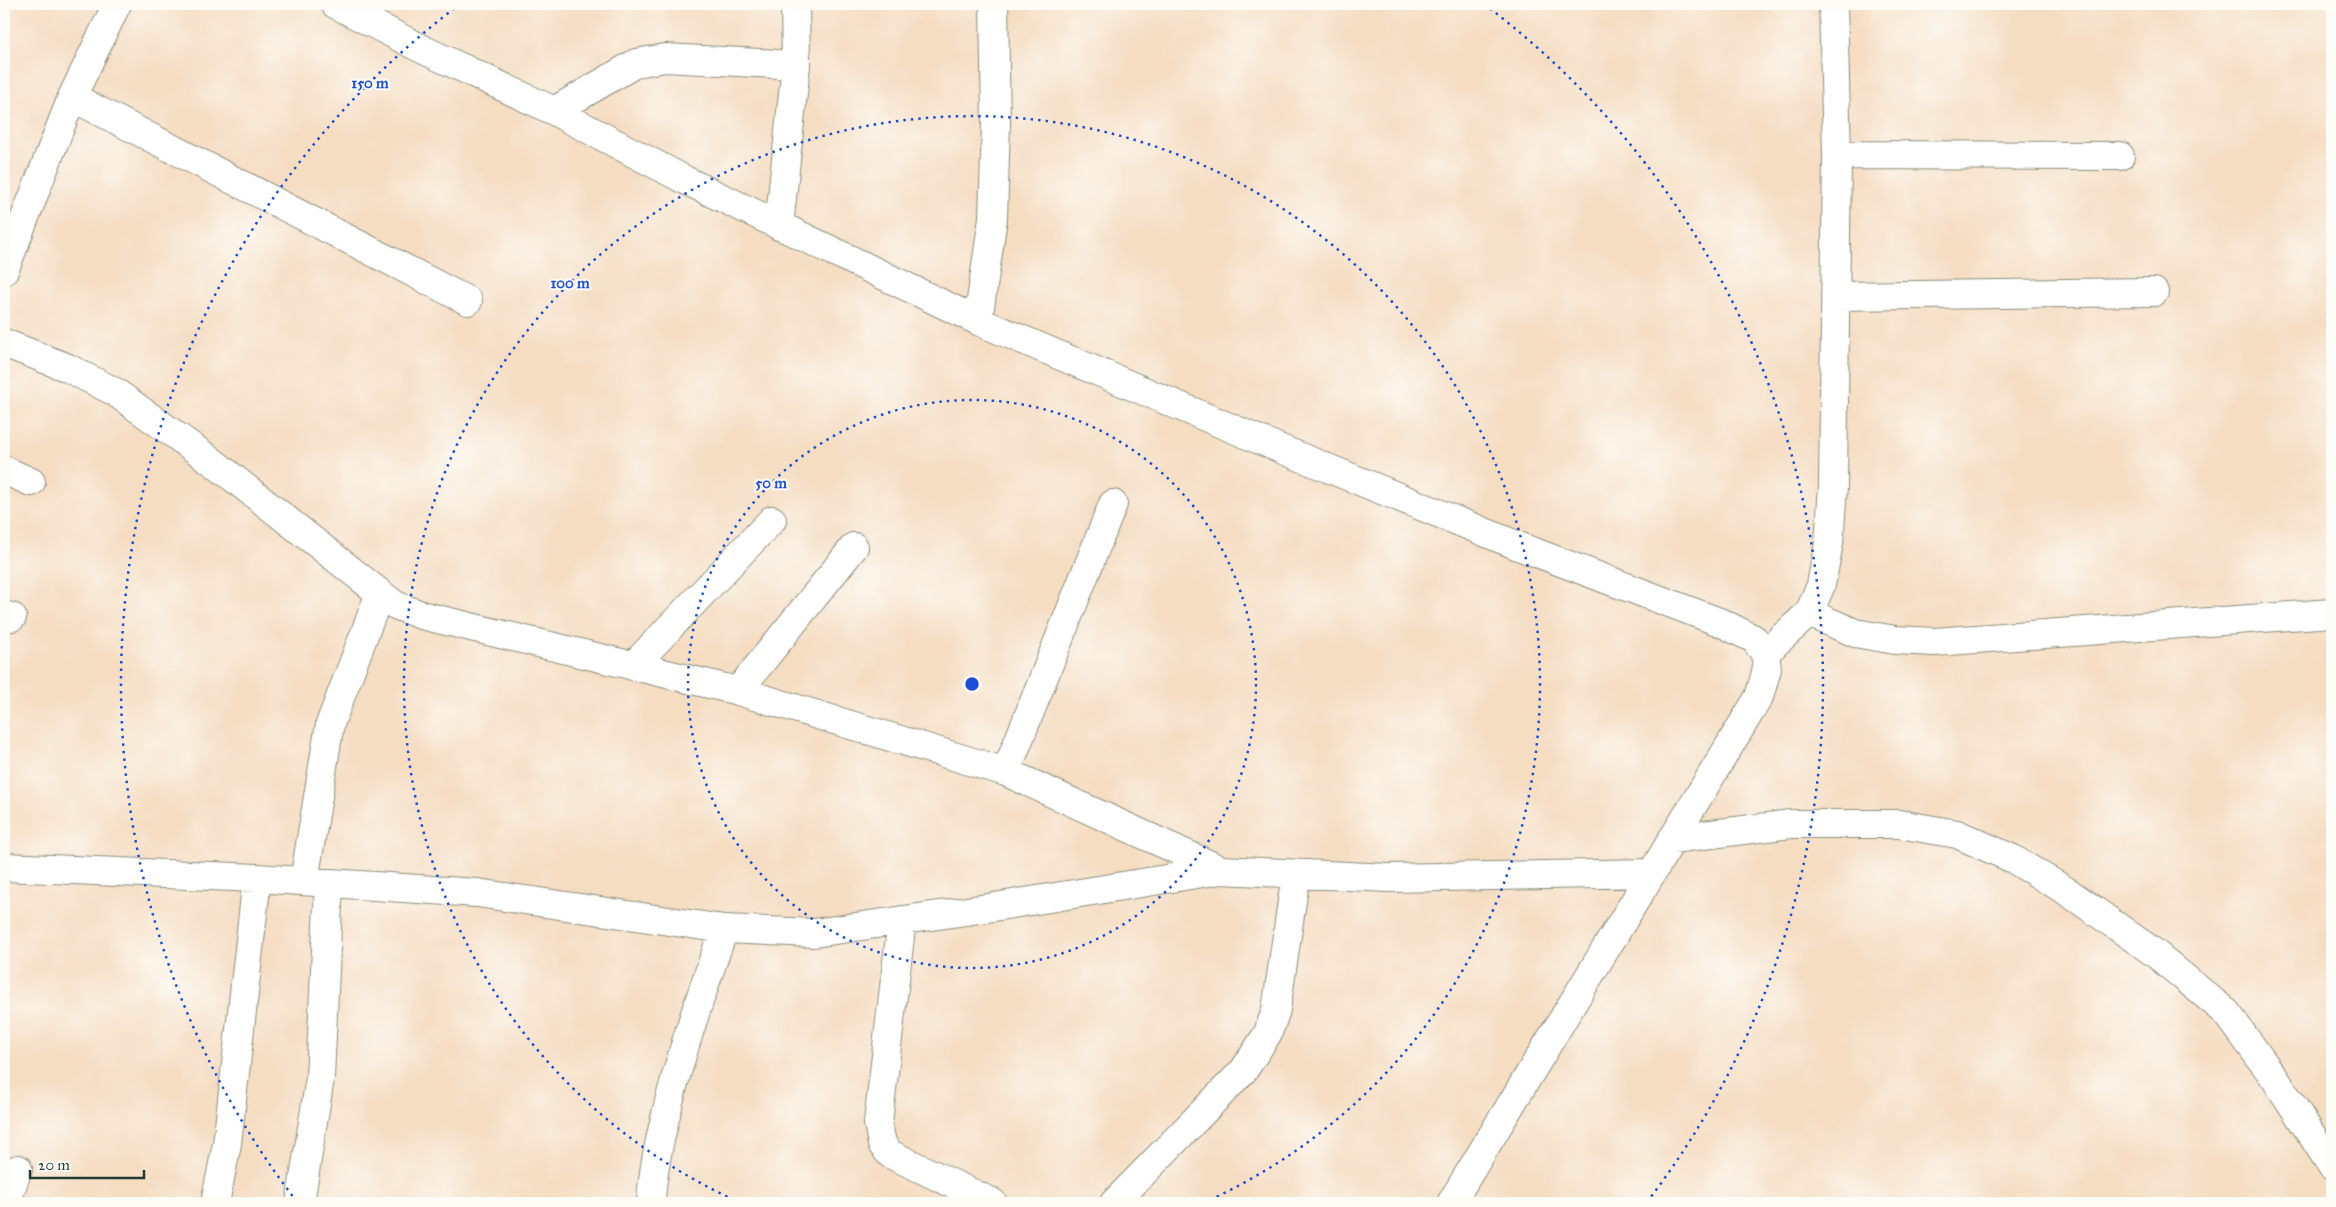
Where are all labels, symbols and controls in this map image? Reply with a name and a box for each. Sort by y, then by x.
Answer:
text: 150 m [351,74,389,92]
text: 100 m [550,274,590,292]
text: 50 m [755,474,787,492]
centre of rings [963,675,981,693]
scale bar [30,1147,144,1179]
text: 20 m [38,1156,70,1174]

